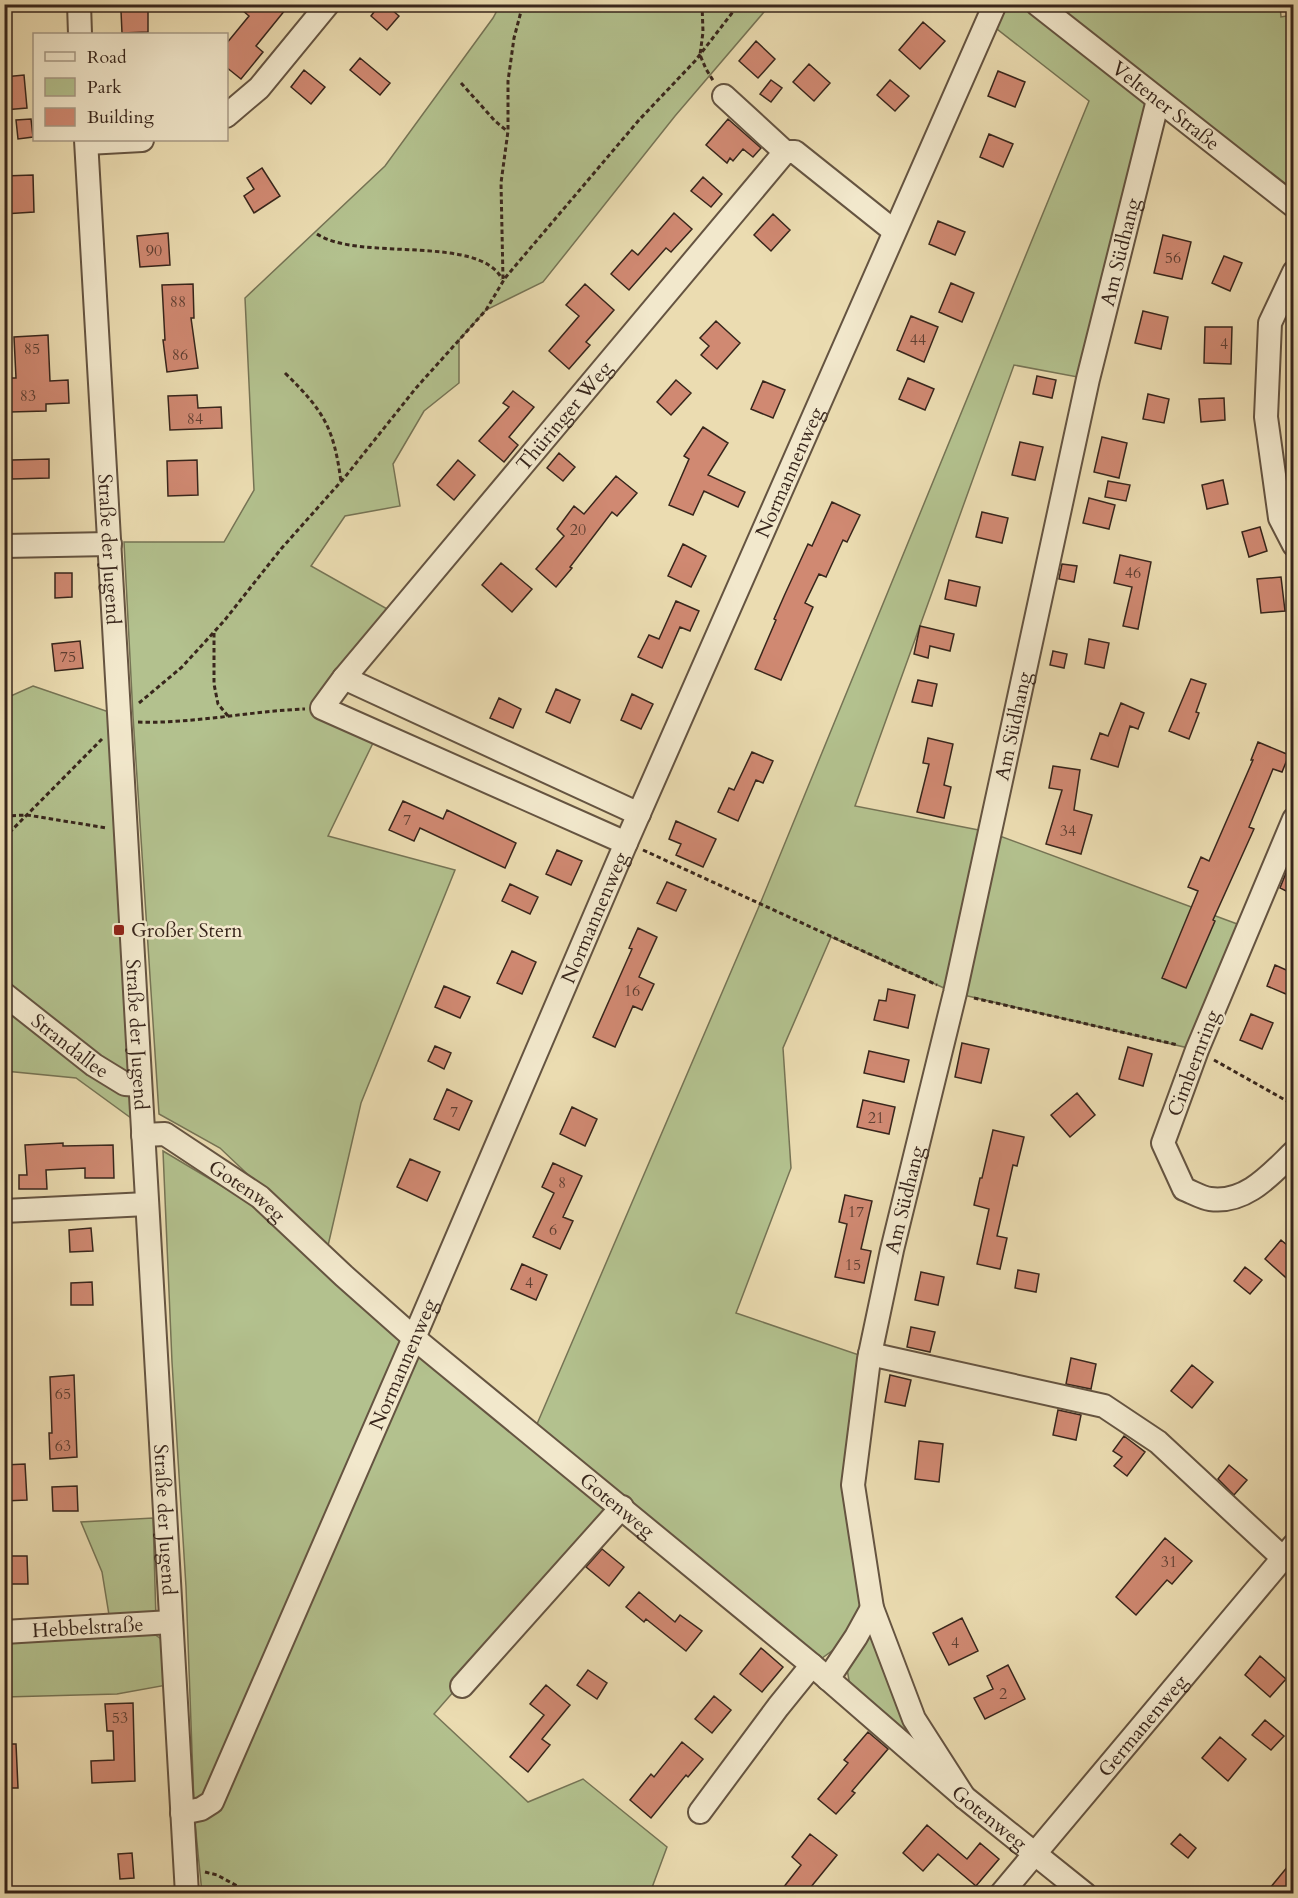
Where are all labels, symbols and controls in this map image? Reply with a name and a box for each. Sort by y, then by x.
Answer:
legend [33,33,228,141]
text: Road [87,45,127,70]
street label: Veltener Straße [1106,55,1225,157]
text: Park [87,75,122,100]
text: Building [87,105,155,130]
street label: Am Südhang [1094,195,1147,309]
house number: 90 [146,240,162,262]
house number: 56 [1165,247,1181,269]
house number: 88 [170,291,186,313]
house number: 44 [910,329,926,351]
house number: 4 [1220,333,1228,355]
house number: 85 [24,338,40,360]
house number: 86 [172,344,188,366]
street label: Thüringer Weg [510,355,619,477]
house number: 83 [20,385,36,407]
street label: Normannenweg [749,402,830,542]
house number: 84 [187,408,203,430]
street label: Straße der Jugend [91,473,127,626]
house number: 20 [570,519,586,541]
house number: 46 [1125,562,1141,584]
house number: 75 [60,646,76,668]
street label: Am Südhang [988,669,1038,783]
house number: 7 [403,809,411,831]
house number: 34 [1060,820,1076,842]
street label: Normannenweg [555,847,635,987]
place label: Großer Stern [131,917,243,944]
marker: Großer Stern [112,923,126,937]
street label: Straße der Jugend [119,958,155,1111]
house number: 16 [624,980,640,1002]
street label: Cimbernring [1161,1005,1226,1120]
street label: Strandallee [25,1008,114,1085]
house number: 7 [450,1101,458,1123]
house number: 21 [868,1107,884,1129]
street label: Am Südhang [879,1142,931,1257]
street label: Gotenweg [203,1154,292,1229]
house number: 8 [558,1172,566,1194]
house number: 17 [848,1201,864,1223]
house number: 6 [549,1219,557,1241]
house number: 15 [845,1254,861,1276]
house number: 4 [525,1272,533,1294]
street label: Normannenweg [363,1294,444,1434]
house number: 65 [55,1383,71,1405]
house number: 63 [55,1435,71,1457]
street label: Straße der Jugend [147,1443,183,1596]
street label: Gotenweg [574,1467,661,1545]
house number: 31 [1161,1551,1177,1573]
street label: Hebbelstraße [31,1611,144,1644]
house number: 4 [951,1632,959,1654]
street label: Germanenweg [1092,1668,1194,1783]
house number: 2 [999,1683,1007,1705]
house number: 53 [112,1707,128,1729]
street label: Gotenweg [946,1779,1033,1857]

